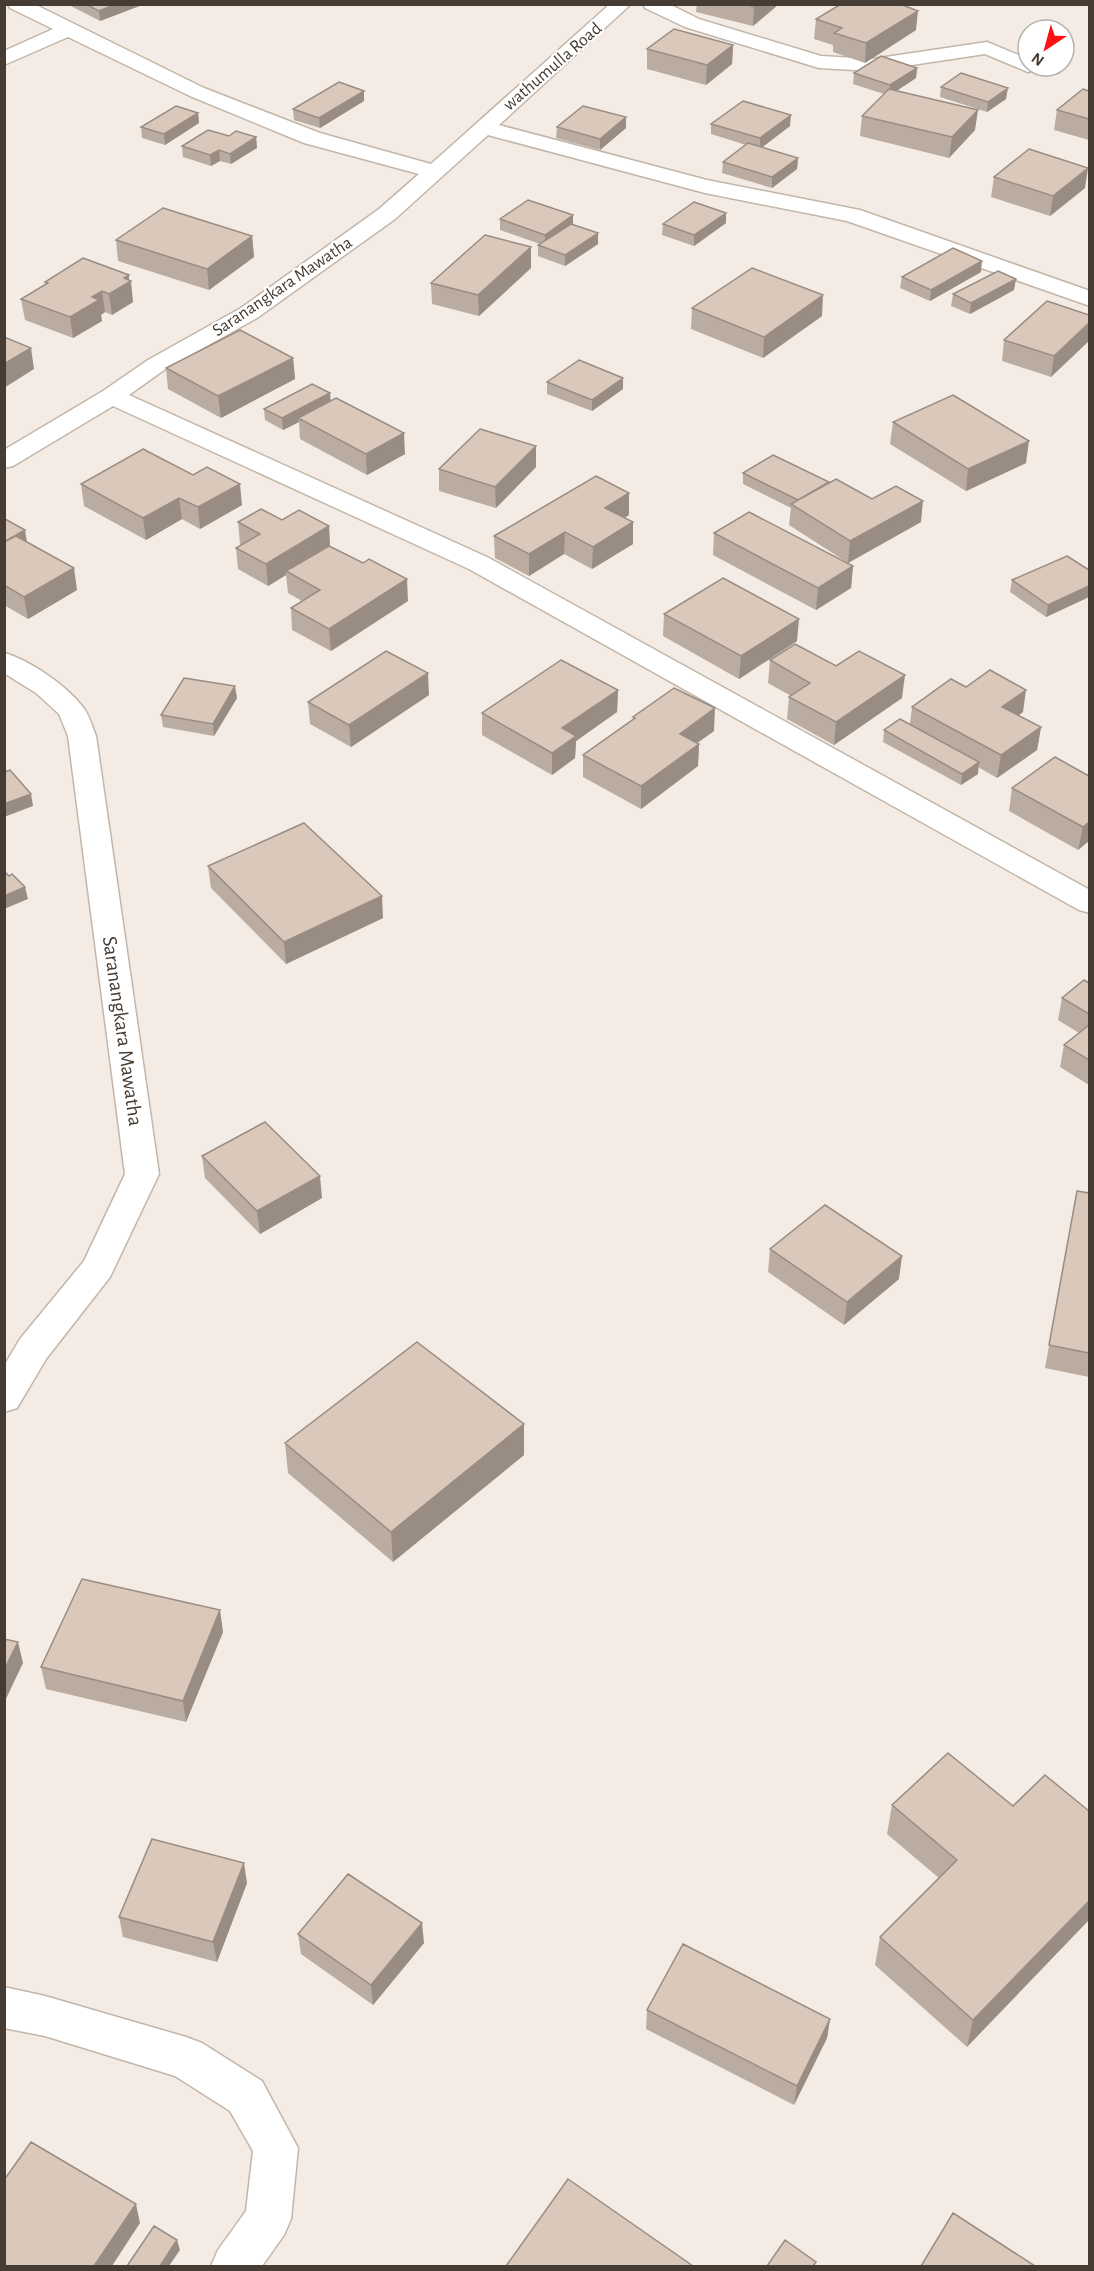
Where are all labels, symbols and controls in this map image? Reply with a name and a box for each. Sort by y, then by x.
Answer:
north arrow [1016,18,1076,78]
street label: wathumulla Road [500,19,605,114]
text: N [1029,50,1047,69]
street label: Saranangkara Mawatha [210,233,356,340]
street label: Saranangkara Mawatha [99,935,146,1128]

